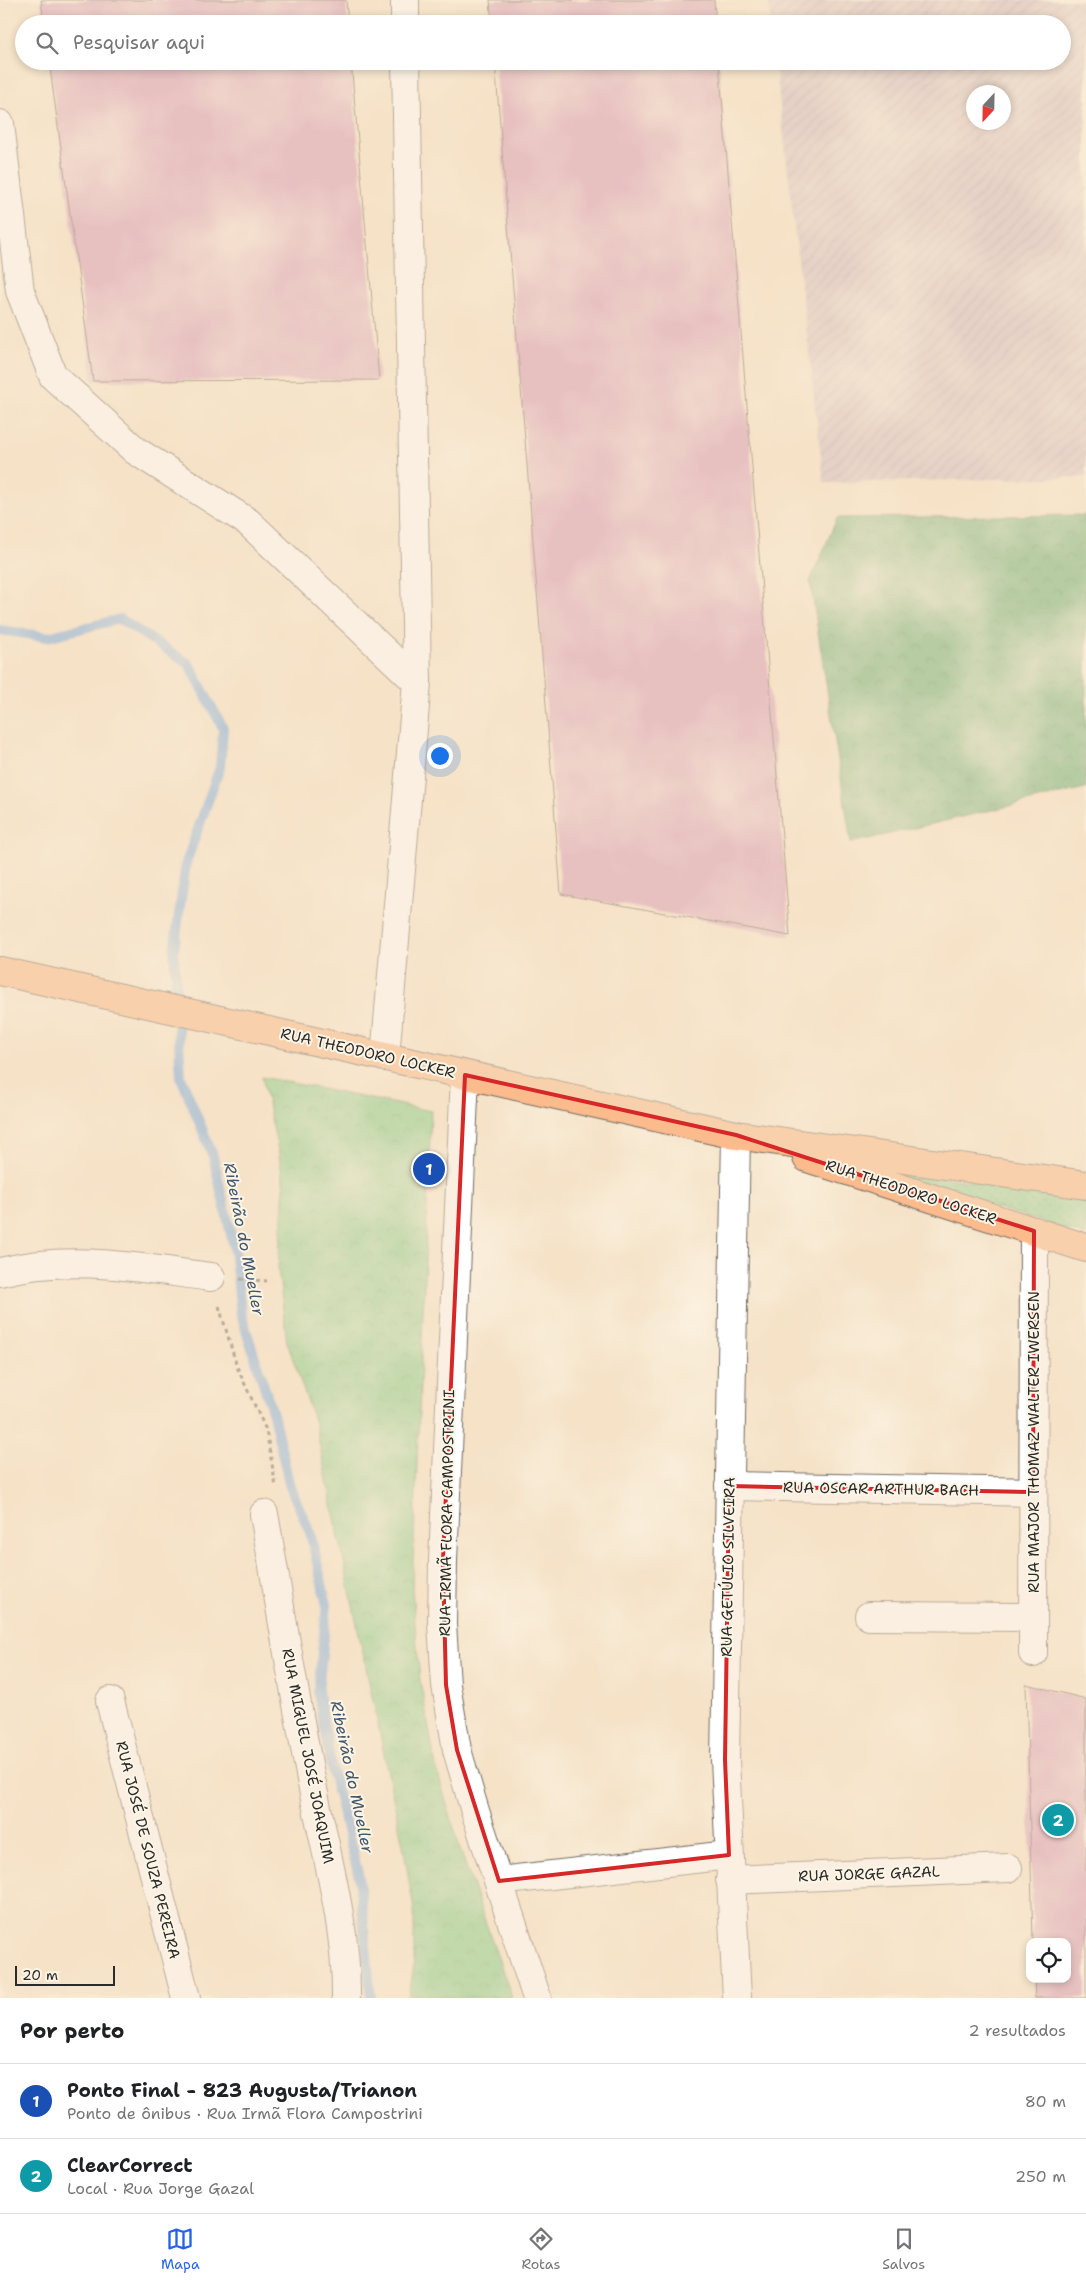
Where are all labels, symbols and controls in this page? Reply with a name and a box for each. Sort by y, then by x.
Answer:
search box [15,15,1071,70]
icon: search [33,29,61,57]
text: Pesquisar aqui [73,30,205,55]
north arrow [966,85,1011,130]
your location [427,743,453,769]
street label: RUA THEODORO LOCKER [279,1023,457,1083]
pin: 1 [413,1150,445,1188]
street label: RUA THEODORO LOCKER [823,1155,999,1229]
water label: Ribeirão do Mueller [219,1161,269,1318]
street label: RUA MAJOR THOMAZ WALTER IWERSEN [1024,1291,1044,1593]
street label: RUA IRMÃ FLORA CAMPOSTRINI [433,1389,459,1637]
street label: RUA GETÚLIO SILVEIRA [715,1477,740,1657]
street label: RUA OSCAR ARTHUR BACH [783,1477,979,1501]
street label: RUA MIGUEL JOSÉ JOAQUIM [277,1646,340,1865]
water label: Ribeirão do Mueller [326,1699,379,1856]
street label: RUA JOSÉ DE SOUZA PEREIRA [111,1739,186,1961]
pin: 2 [1042,1801,1074,1839]
street label: RUA JORGE GAZAL [798,1862,940,1886]
map controls [1026,1938,1071,1983]
button: locate [1026,1938,1071,1983]
scale bar [15,1963,115,1986]
text: 20 m [22,1966,58,1984]
text: Por perto [20,2017,124,2045]
text: 2 resultados [968,2020,1066,2041]
text: Ponto Final - 823 Augusta/Trianon [67,2078,417,2103]
text: 1 [32,2091,40,2112]
text: 80 m [1025,2091,1066,2112]
text: Ponto de ônibus · Rua Irmã Flora Campostrini [67,2103,423,2124]
text: ClearCorrect [67,2153,193,2178]
text: 2 [30,2166,42,2187]
text: 250 m [1015,2166,1066,2187]
text: Local · Rua Jorge Gazal [67,2178,254,2199]
tab: Mapa [161,2225,200,2273]
tab: Rotas [521,2225,560,2273]
tab: Salvos [882,2225,925,2273]

